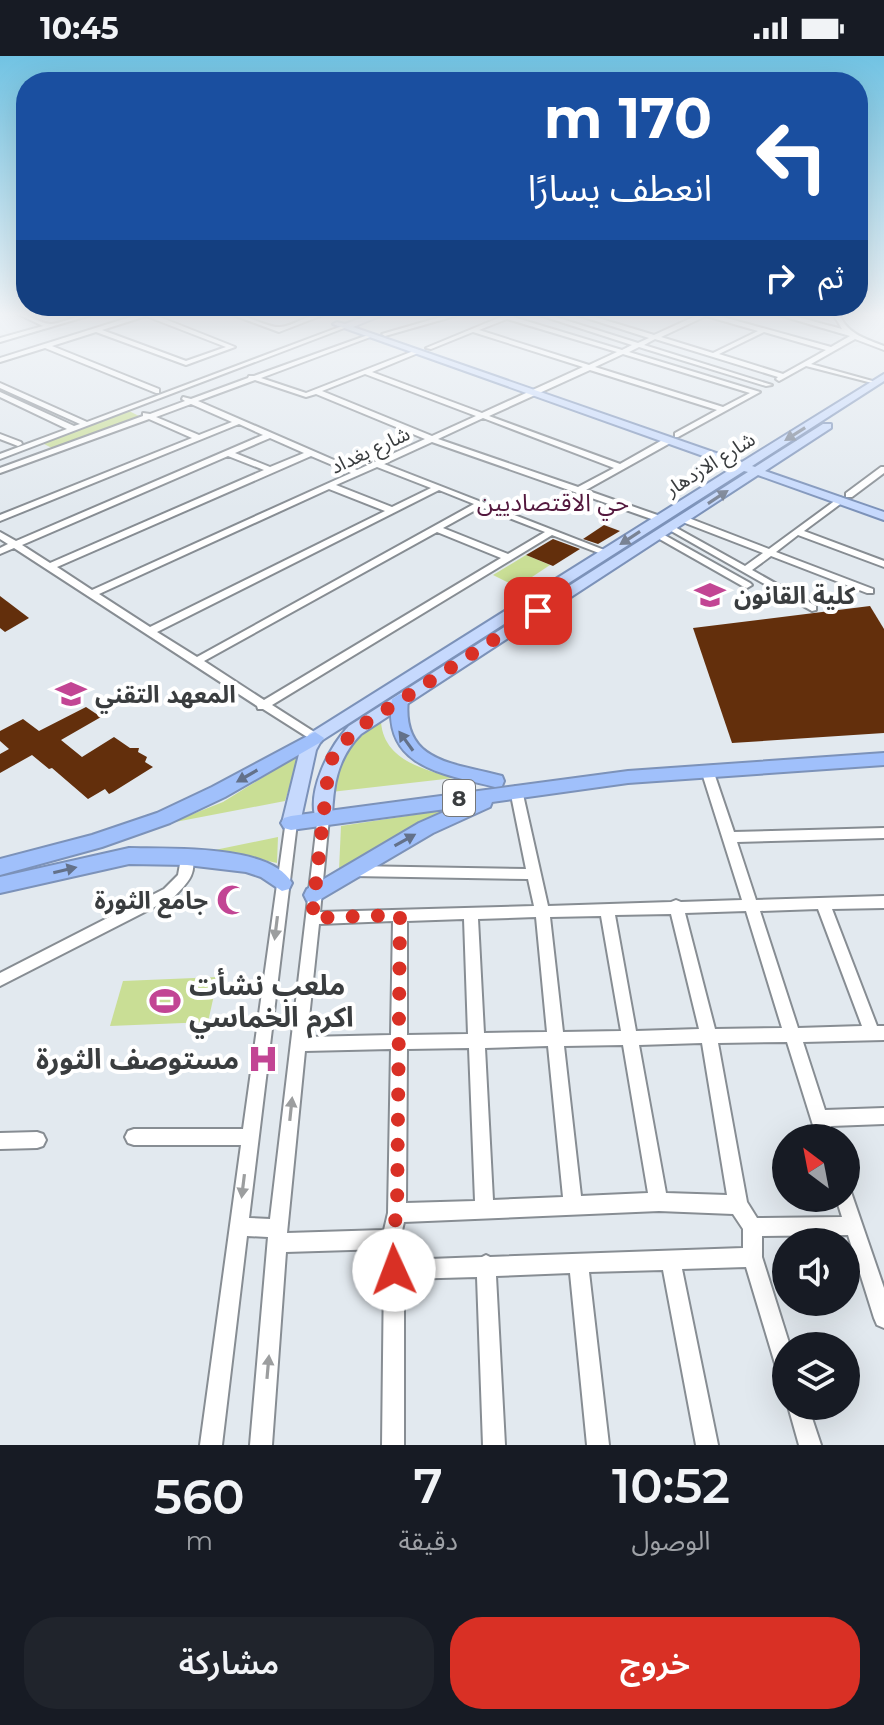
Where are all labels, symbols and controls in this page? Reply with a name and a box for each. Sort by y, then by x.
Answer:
text: 10:45 [40,10,119,47]
text: 170 m [544,84,712,152]
icon: left [740,104,844,208]
text: انعطف يسارًا [528,166,712,210]
icon: right [758,256,802,300]
text: ثم [818,259,844,296]
street label: شارع بغداد [326,421,415,482]
street label: شارع الازدهار [660,427,761,504]
one-way arrow [784,427,805,442]
district label: حي الاقتصاديين [477,488,629,521]
one-way arrow [707,490,729,505]
one-way arrow [619,531,640,546]
pin [504,577,572,645]
school or university icon: كلية القانون [693,578,727,612]
place label: كلية القانون [734,581,856,610]
icon: arrive [516,589,560,633]
school or university icon: المعهد التقني [54,677,88,711]
place label: المعهد التقني [95,680,236,714]
one-way arrow [398,730,414,752]
one-way arrow [235,769,258,783]
road number: 8 [443,780,475,816]
one-way arrow [393,833,416,847]
one-way arrow [52,864,77,876]
mosque icon: جامع الثورة [215,883,249,917]
place label: جامع الثورة [95,886,208,919]
one-way arrow [269,916,282,941]
place label: ملعب نشأت اكرم الخماسي [189,967,354,1039]
sports icon: ملعب نشأت اكرم الخماسي [148,984,182,1018]
place label: مستوصف الثورة [36,1042,239,1076]
hospital icon: مستوصف الثورة [246,1042,280,1076]
one-way arrow [285,1096,298,1121]
north arrow [772,1124,860,1212]
map controls [772,1124,860,1420]
one-way arrow [236,1174,249,1199]
position arrow [352,1228,436,1312]
button: sound [772,1228,860,1316]
button: layers [772,1332,860,1420]
one-way arrow [262,1354,275,1379]
text: 7 [414,1457,443,1515]
text: 10:52 [612,1457,730,1515]
text: 560 [154,1468,245,1526]
text: m [186,1525,213,1557]
text: دقيقة [399,1525,458,1557]
text: الوصول [631,1525,710,1557]
button: مشاركة [24,1617,434,1709]
button: خروج [450,1617,860,1709]

